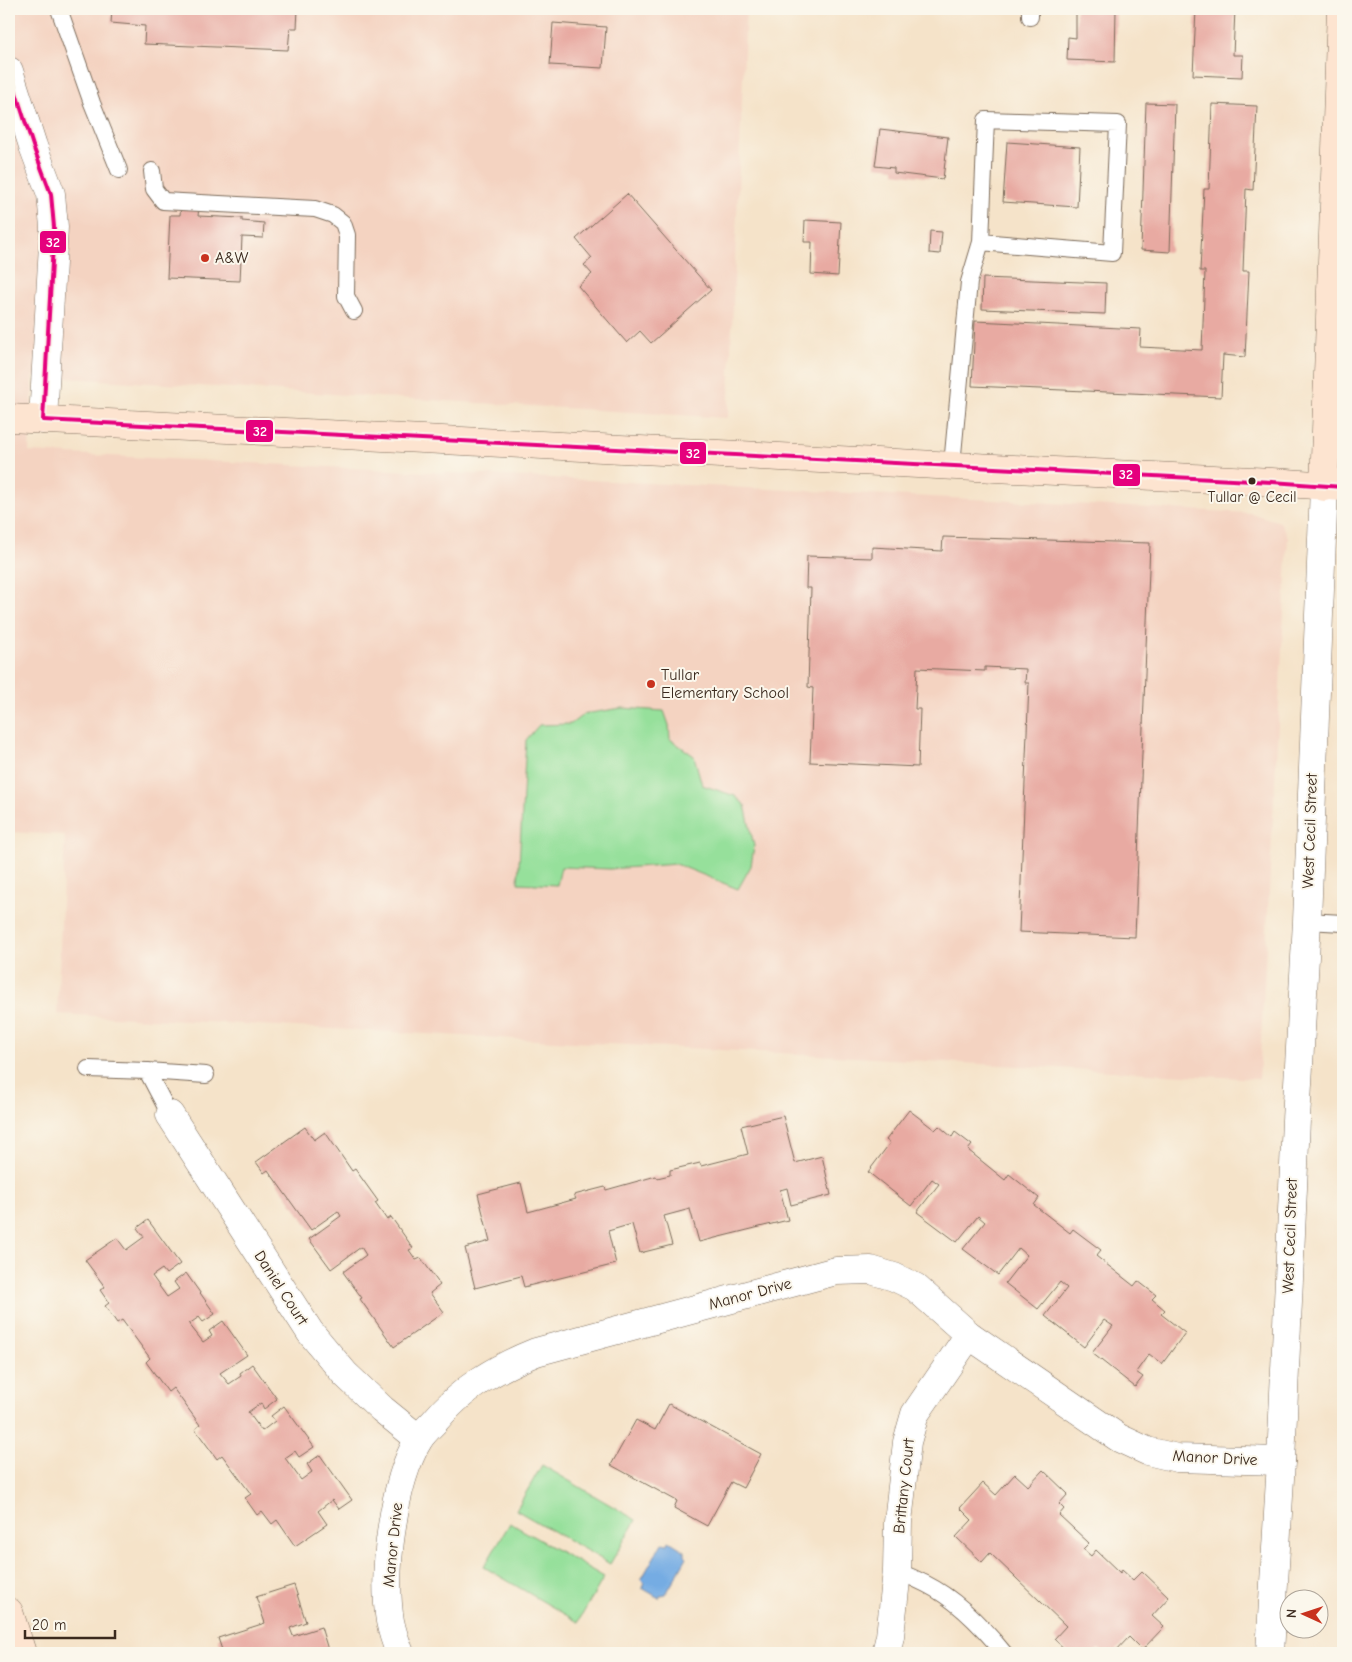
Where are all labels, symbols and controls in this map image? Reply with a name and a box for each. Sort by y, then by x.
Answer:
line badge: 32 [39,230,67,254]
text: 32 [46,234,60,251]
place label: A&W [215,249,249,267]
marker: A&W [199,252,211,264]
line badge: 32 [245,419,274,443]
text: 32 [253,423,267,440]
line badge: 32 [679,441,707,465]
text: 32 [686,445,700,462]
line badge: 32 [1112,463,1141,487]
text: 32 [1119,466,1133,483]
marker: Tullar @ Cecil [1247,476,1257,486]
place label: Tullar @ Cecil [1208,488,1296,506]
place label: Tullar Elementary School [661,666,789,702]
marker: Tullar Elementary School [645,678,657,690]
street label: West Cecil Street [1299,773,1321,889]
street label: West Cecil Street [1279,1178,1301,1294]
street label: Daniel Court [250,1247,312,1329]
street label: Manor Drive [707,1274,793,1314]
street label: Brittany Court [890,1437,918,1534]
street label: Manor Drive [1172,1447,1258,1469]
street label: Manor Drive [380,1502,406,1588]
north arrow [1280,1590,1330,1640]
scale bar [25,1607,115,1639]
text: N [1283,1608,1300,1618]
text: 20 m [32,1616,66,1634]

